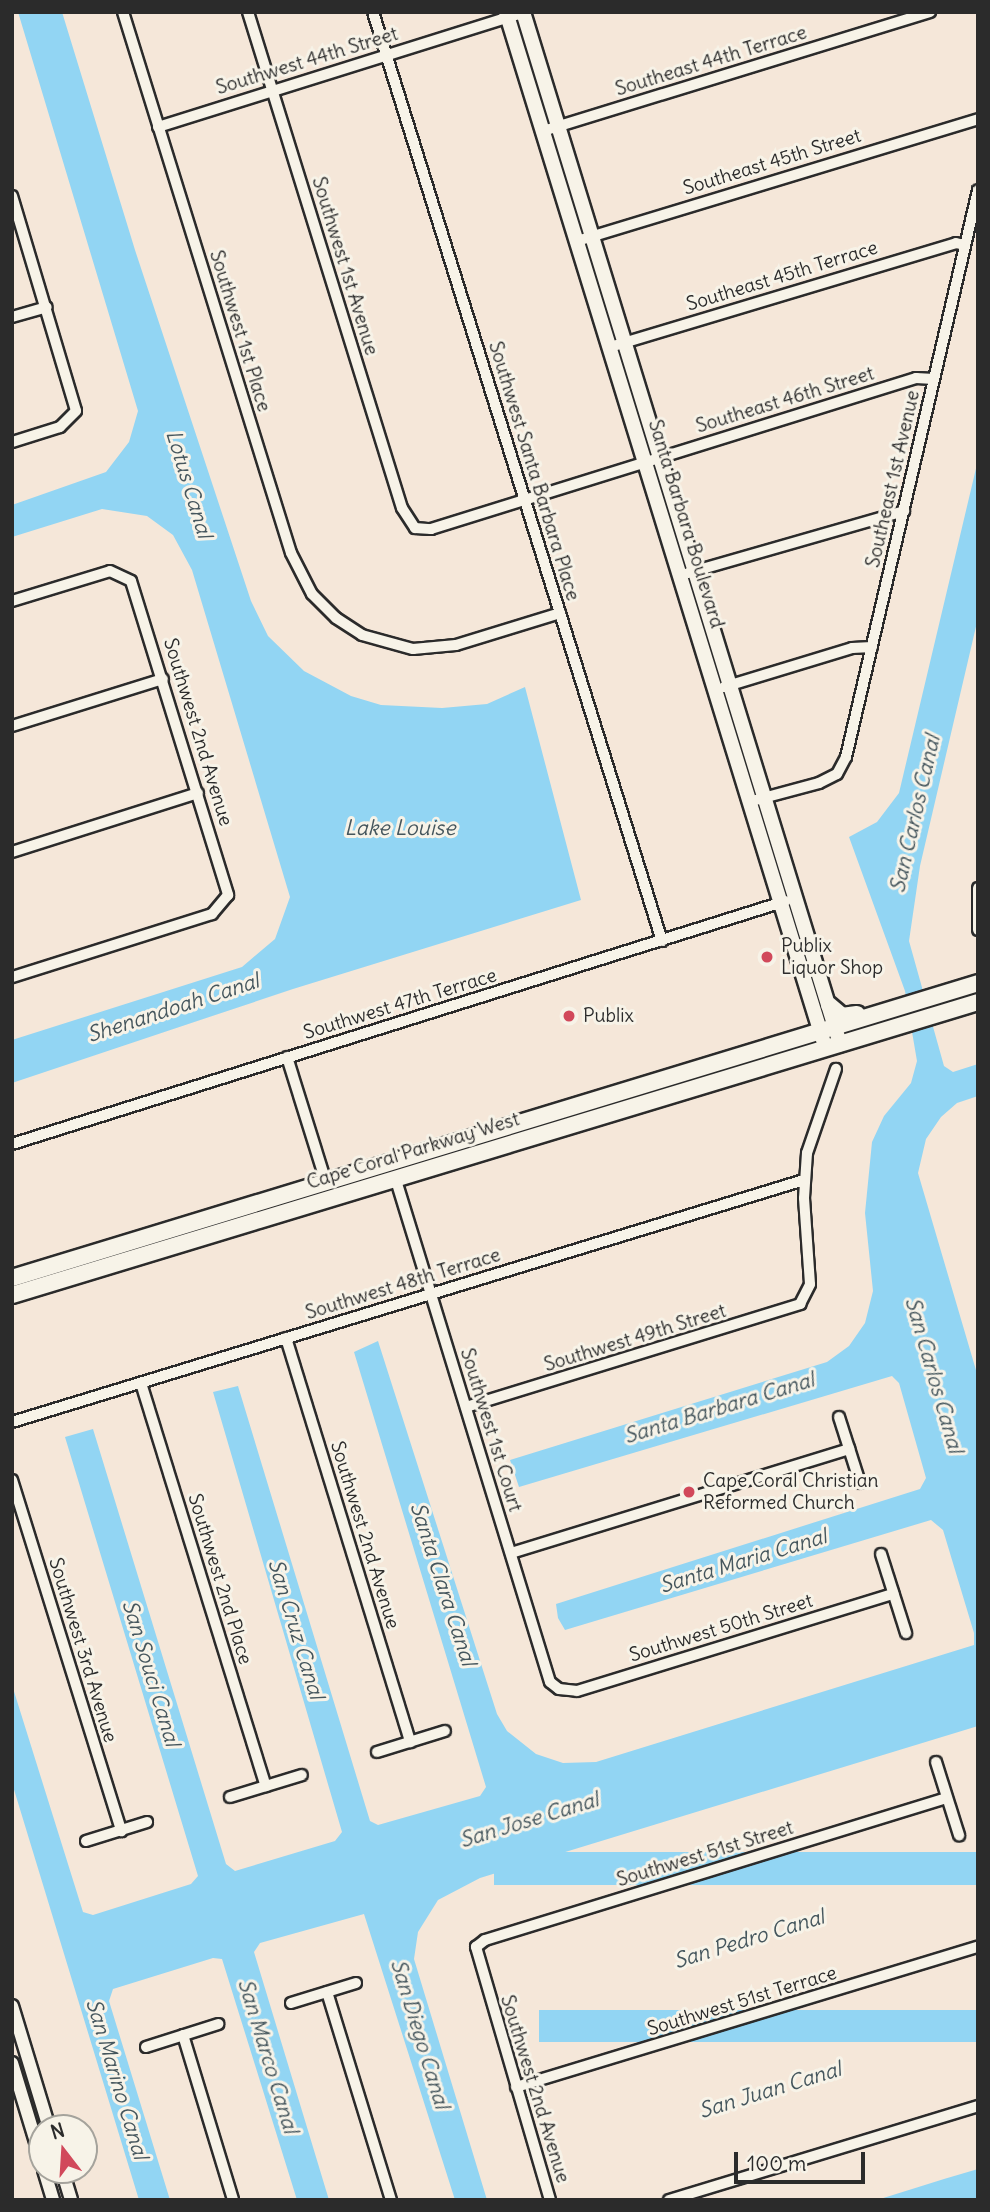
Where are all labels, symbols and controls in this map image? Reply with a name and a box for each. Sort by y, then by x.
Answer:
street label: Southeast 44th Terrace [613,21,809,101]
street label: Southwest 44th Street [213,22,401,100]
street label: Southeast 45th Street [680,124,864,200]
street label: Southwest 1st Avenue [307,174,383,358]
street label: Southeast 45th Terrace [684,236,880,316]
street label: Southwest 1st Place [205,248,275,414]
street label: Southwest Santa Barbara Place [484,339,584,603]
street label: Southeast 46th Street [693,362,877,438]
street label: Southeast 1st Avenue [862,388,924,570]
street label: Santa Barbara Boulevard [643,417,729,631]
water label: Lotus Canal [161,427,217,541]
street label: Southwest 2nd Avenue [159,635,237,829]
water label: San Carlos Canal [885,733,945,895]
water label: Lake Louise [345,815,455,841]
place label: Publix Liquor Shop [781,935,883,979]
marker: Publix Liquor Shop [759,949,775,965]
street label: Southwest 47th Terrace [301,964,499,1044]
water label: Shenandoah Canal [84,968,262,1048]
place label: Publix [583,1005,634,1027]
marker: Publix [561,1008,577,1024]
street label: Cape Coral Parkway West [304,1108,522,1194]
street label: Southwest 48th Terrace [303,1243,503,1325]
water label: San Carlos Canal [900,1294,968,1456]
street label: Southwest 49th Street [541,1299,729,1377]
street label: Southwest 1st Court [455,1346,527,1514]
water label: Santa Barbara Canal [621,1367,817,1449]
street label: Southwest 2nd Avenue [326,1438,404,1632]
place label: Cape Coral Christian Reformed Church [703,1470,879,1514]
marker: Cape Coral Christian Reformed Church [681,1484,697,1500]
street label: Southwest 2nd Place [183,1491,257,1667]
water label: Santa Clara Canal [405,1499,481,1669]
water label: Santa Maria Canal [656,1524,830,1598]
street label: Southwest 3rd Avenue [44,1555,122,1745]
water label: San Cruz Canal [263,1556,329,1702]
street label: Southwest 50th Street [627,1589,815,1667]
water label: San Souci Canal [117,1597,185,1749]
water label: San Jose Canal [457,1787,601,1853]
street label: Southwest 51st Street [614,1816,796,1892]
water label: San Pedro Canal [671,1904,827,1974]
water label: San Diego Canal [385,1956,455,2112]
street label: Southwest 51st Terrace [645,1961,839,2041]
water label: San Marco Canal [233,1976,303,2136]
street label: Southwest 2nd Avenue [496,1992,574,2186]
water label: San Marino Canal [81,1996,153,2162]
water label: San Juan Canal [696,2056,844,2124]
north arrow [28,2114,98,2184]
text: N [48,2117,67,2144]
scale bar [738,2138,869,2182]
text: 100 m [747,2150,806,2177]

